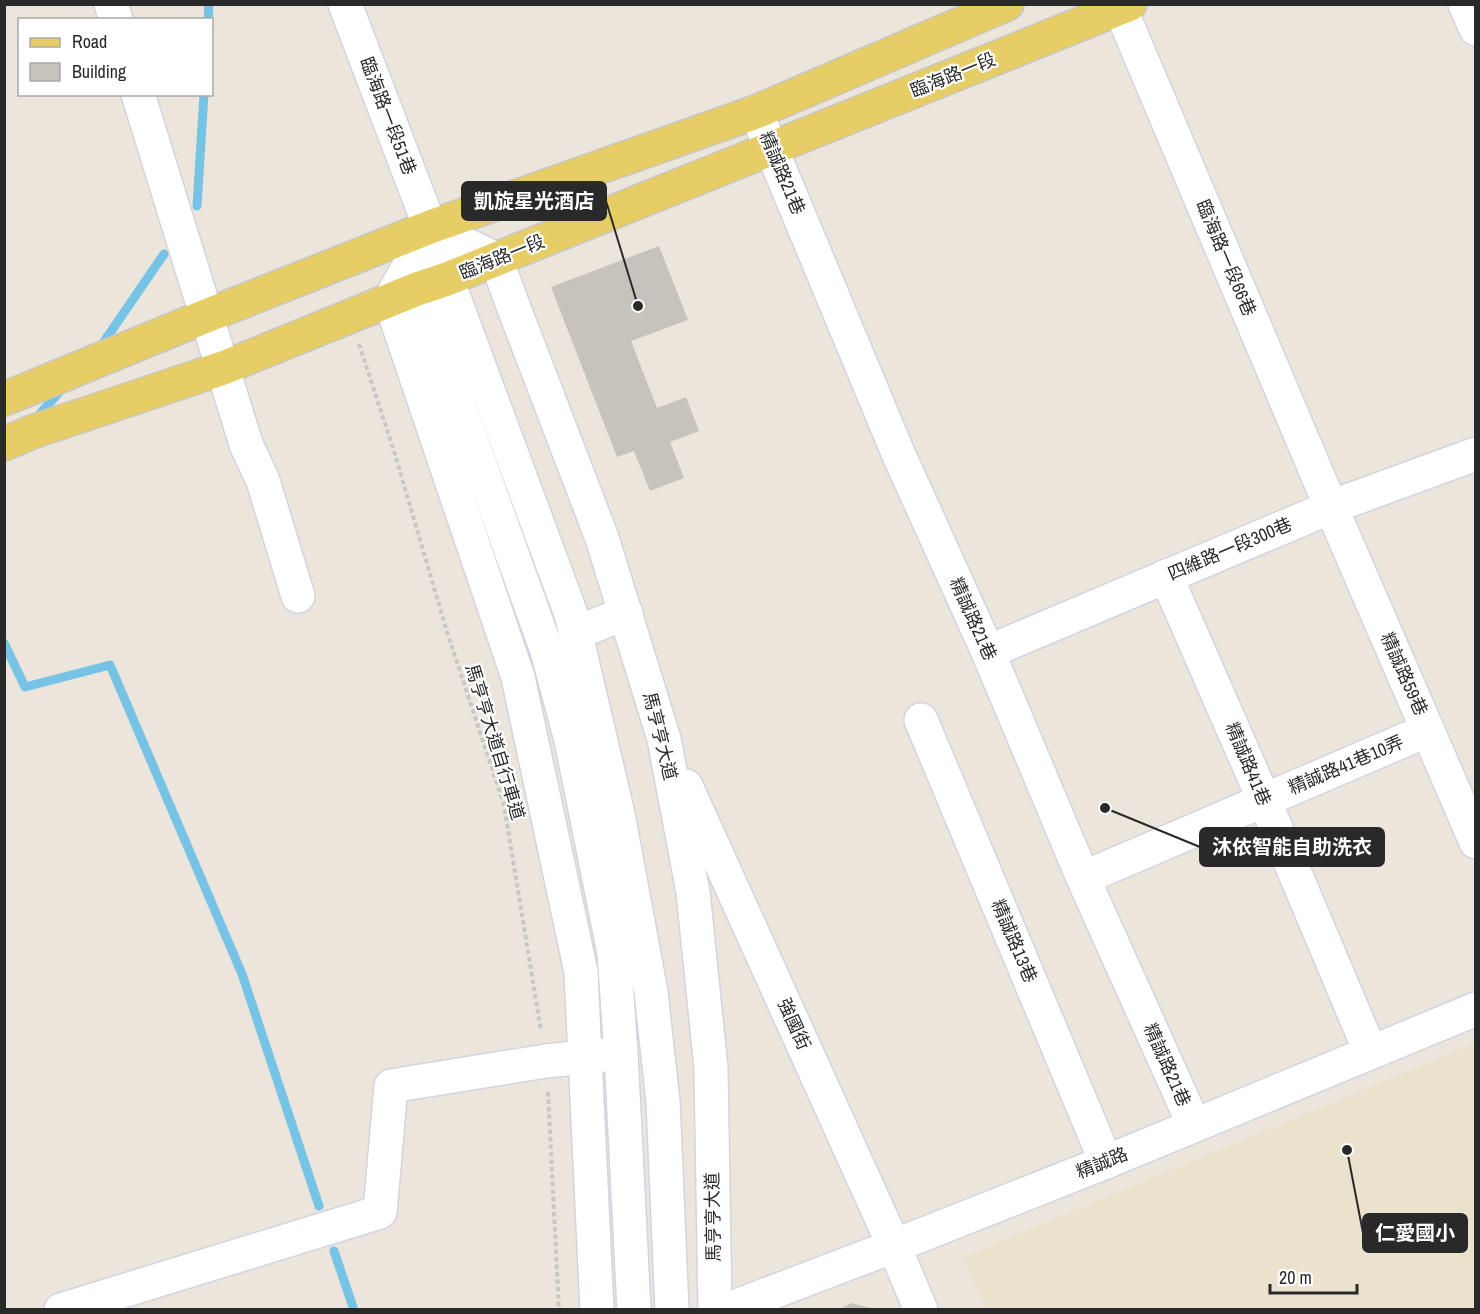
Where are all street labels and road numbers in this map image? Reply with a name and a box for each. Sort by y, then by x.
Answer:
street label: 臨海路一段 [906,46,999,103]
street label: 臨海路一段51巷 [355,53,422,178]
street label: 精誠路21巷 [754,127,811,218]
street label: 臨海路一段66巷 [1191,196,1262,320]
street label: 臨海路一段 [455,228,548,285]
street label: 四維路一段300巷 [1164,511,1296,586]
street label: 精誠路21巷 [944,573,1003,664]
street label: 精誠路59巷 [1375,628,1434,719]
street label: 馬亨亨大道自行車道 [460,661,531,823]
street label: 馬亨亨大道 [637,689,684,783]
street label: 精誠路41巷 [1220,718,1277,809]
street label: 精誠路41巷10弄 [1284,729,1407,800]
street label: 精誠路13巷 [986,895,1043,986]
street label: 強國街 [772,994,817,1054]
street label: 精誠路21巷 [1138,1019,1197,1110]
street label: 精誠路 [1072,1141,1132,1184]
street label: 馬亨亨大道 [699,1172,726,1262]

